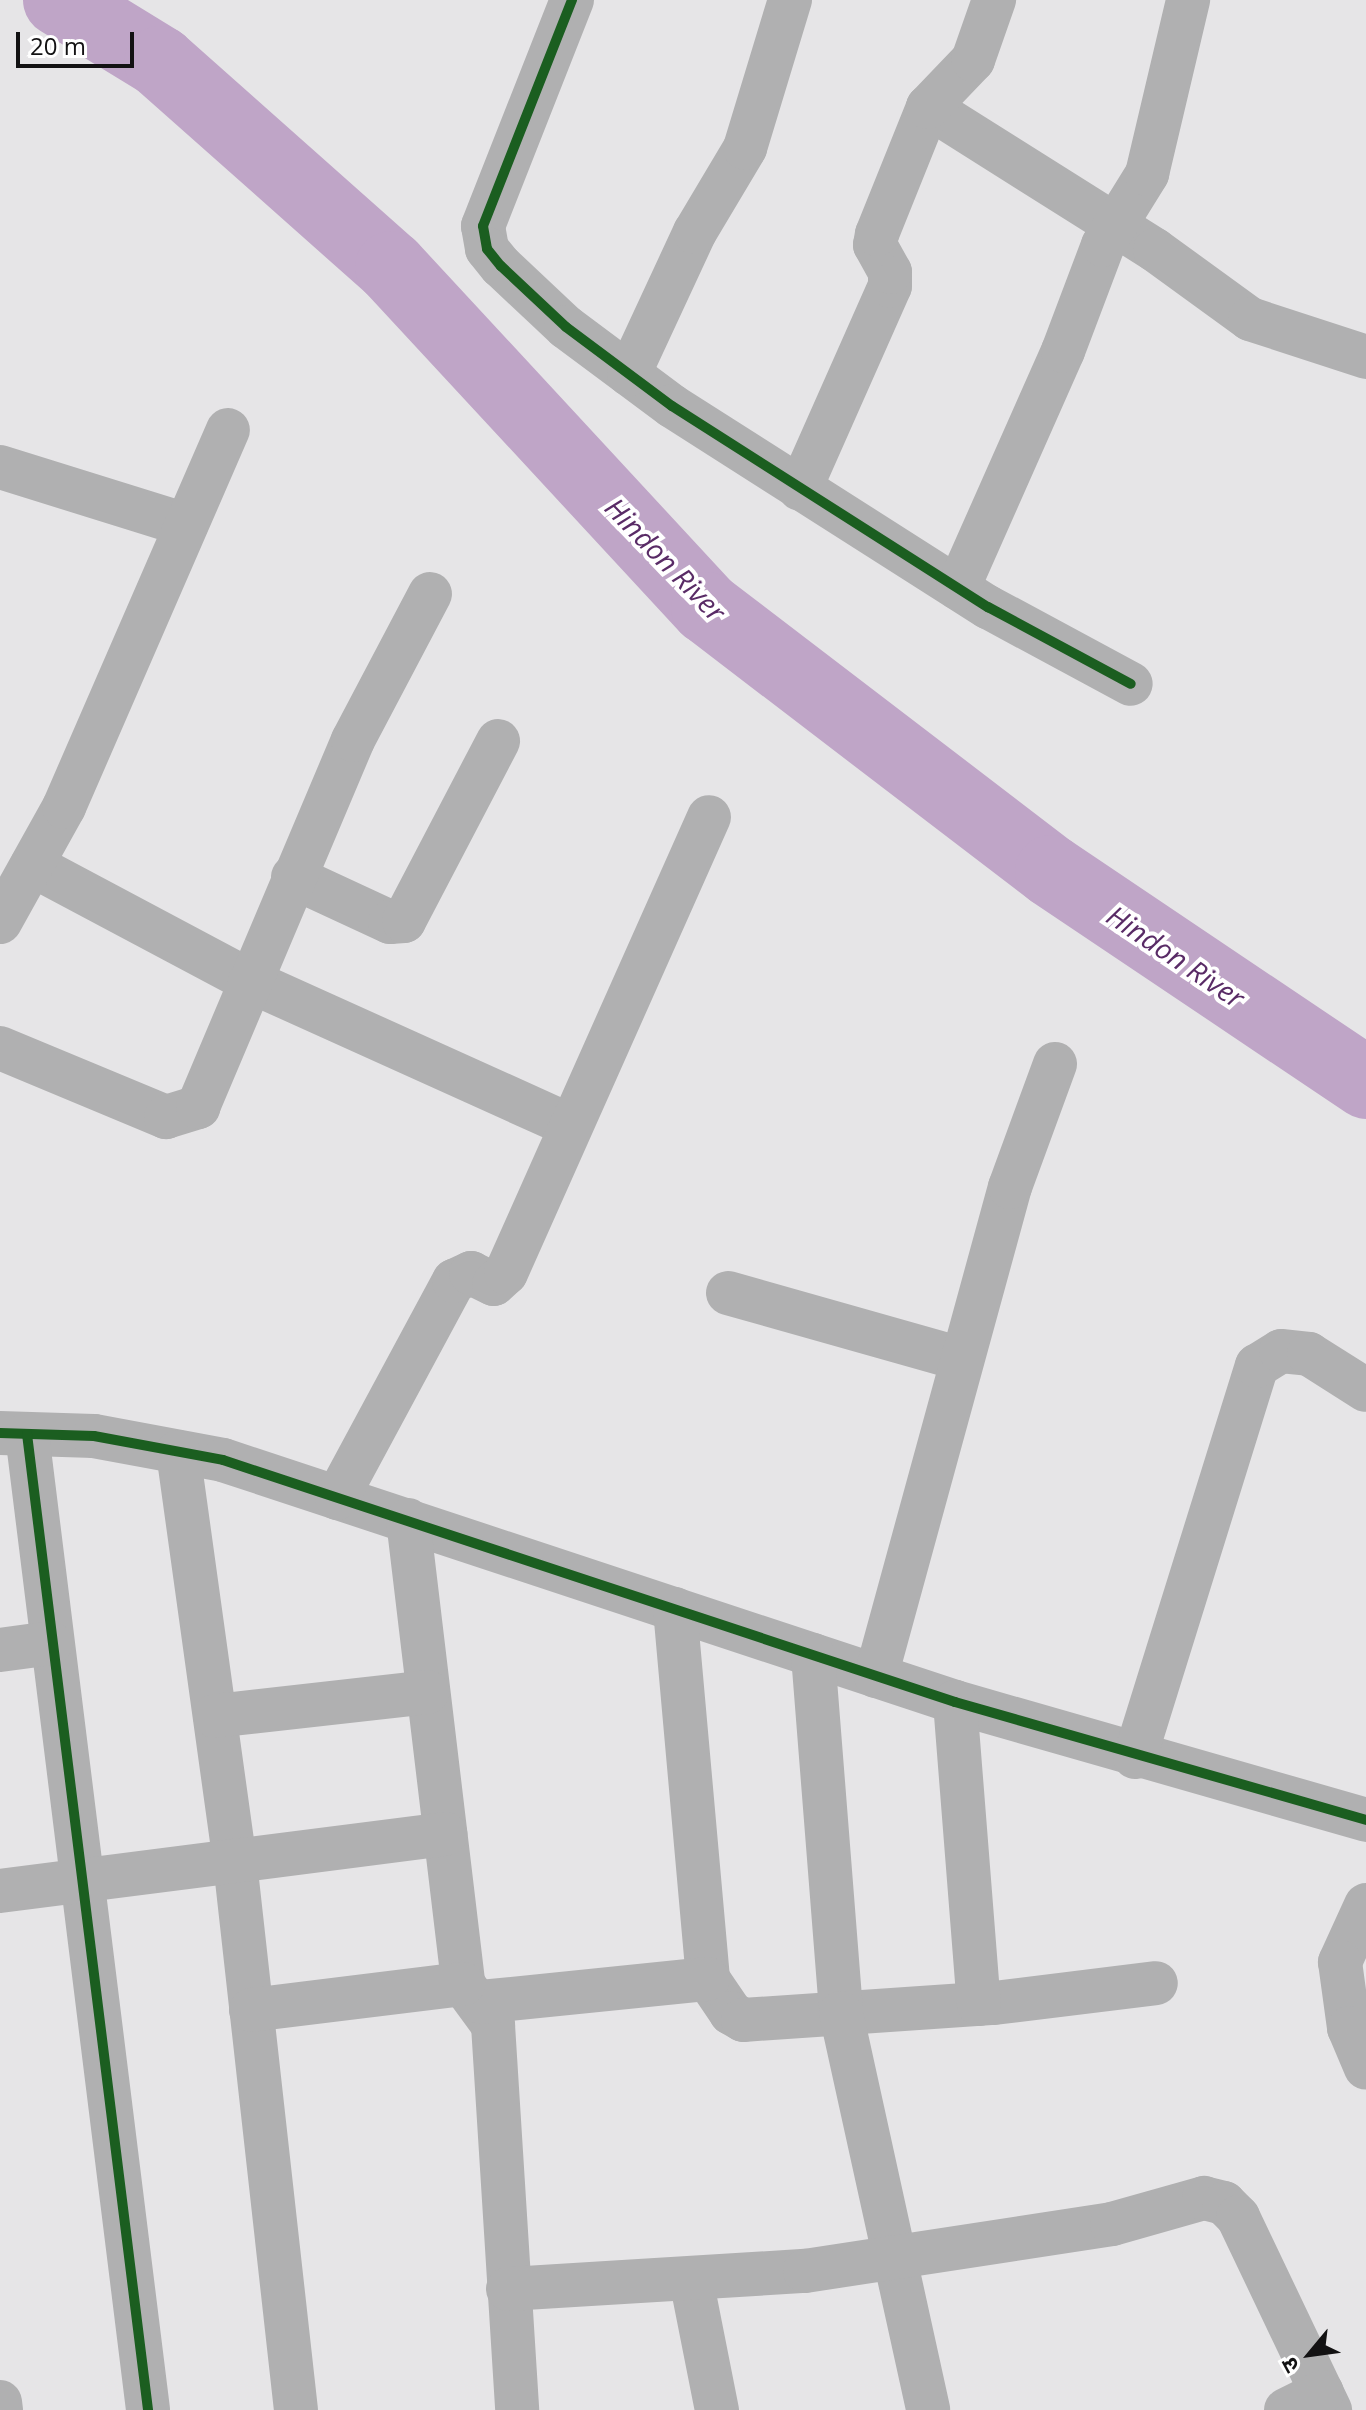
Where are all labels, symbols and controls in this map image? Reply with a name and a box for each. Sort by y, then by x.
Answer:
scale bar [20,16,138,66]
text: 20 m [30,29,86,62]
water label: Hindon River [599,490,733,628]
water label: Hindon River [1101,898,1251,1014]
north arrow [1270,2314,1350,2394]
text: उ [1273,2353,1305,2379]

